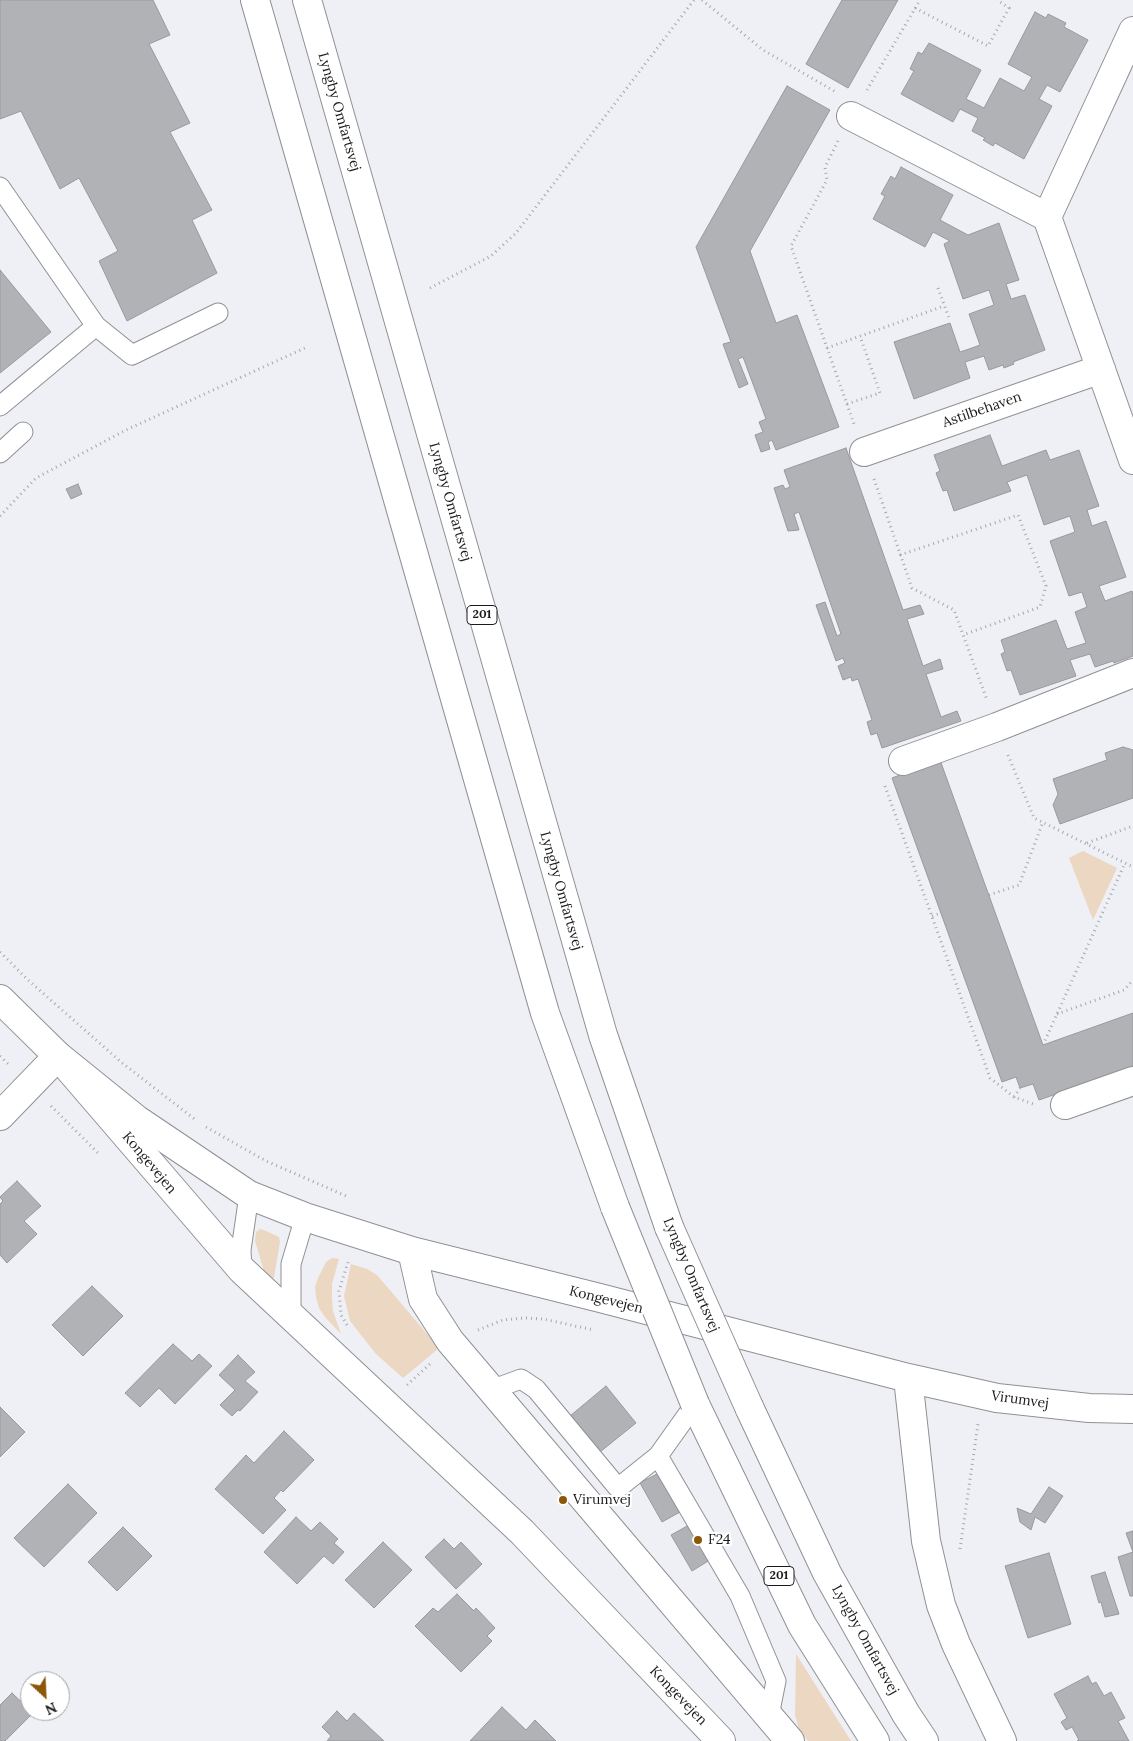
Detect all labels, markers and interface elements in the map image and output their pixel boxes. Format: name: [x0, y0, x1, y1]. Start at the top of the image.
street label: Lyngby Omfartsvej: [314, 51, 364, 173]
street label: Astilbehaven: [940, 389, 1024, 431]
street label: Lyngby Omfartsvej: [425, 441, 475, 563]
road number: 201: [467, 606, 497, 624]
street label: Lyngby Omfartsvej: [536, 830, 586, 952]
street label: Kongevejen: [118, 1129, 180, 1197]
street label: Lyngby Omfartsvej: [659, 1215, 723, 1335]
street label: Kongevejen: [567, 1283, 645, 1317]
street label: Virumvej: [990, 1388, 1050, 1412]
place label: Virumvej: [573, 1492, 631, 1508]
marker: Virumvej: [557, 1494, 569, 1506]
place label: F24: [708, 1532, 730, 1548]
marker: F24: [692, 1534, 704, 1546]
road number: 201: [764, 1566, 794, 1585]
street label: Lyngby Omfartsvej: [828, 1582, 902, 1698]
street label: Kongevejen: [646, 1663, 710, 1729]
north arrow: [20, 1671, 70, 1721]
text: N: [42, 1698, 60, 1719]

